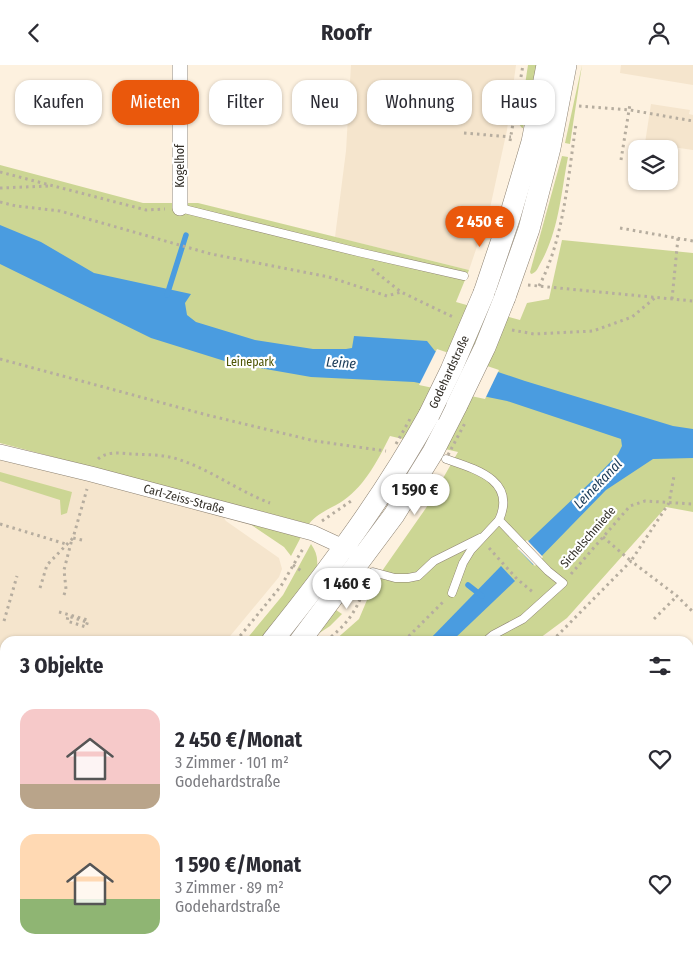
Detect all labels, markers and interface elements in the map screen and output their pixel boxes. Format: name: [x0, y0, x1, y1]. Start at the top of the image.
icon: back: [20, 19, 48, 47]
text: Roofr: [321, 19, 372, 46]
icon: person: [645, 19, 673, 47]
chip: Kaufen: [15, 80, 102, 125]
chip: Mieten: [112, 80, 199, 125]
chip: Filter: [209, 80, 282, 125]
chip: Neu: [292, 80, 357, 125]
chip: Wohnung: [367, 80, 472, 125]
chip: Haus: [482, 80, 555, 125]
map controls: [628, 140, 678, 190]
button: layers: [628, 140, 678, 190]
street label: Kogelhof: [173, 143, 187, 188]
pin: 2 450 €: [434, 205, 526, 248]
text: 2 450 €: [456, 212, 504, 231]
street label: Godehardstraße: [426, 333, 472, 411]
water label: Leine: [325, 353, 357, 373]
park label: Leinepark: [226, 355, 274, 369]
water label: Leinekanal: [570, 455, 626, 512]
pin: 1 590 €: [369, 473, 461, 516]
text: 1 590 €: [392, 480, 438, 499]
street label: Carl-Zeiss-Straße: [142, 481, 226, 517]
street label: Sichelschmiede: [558, 503, 618, 571]
pin: 1 460 €: [301, 567, 393, 610]
text: 1 460 €: [323, 574, 371, 593]
icon: filters: [646, 652, 674, 680]
text: 3 Objekte: [20, 653, 103, 679]
text: 2 450 €/Monat: [175, 727, 302, 753]
icon: home: [60, 729, 120, 789]
icon: heart: [646, 745, 674, 773]
text: 3 Zimmer · 101 m²: [175, 753, 289, 772]
text: Godehardstraße: [175, 772, 281, 791]
text: 1 590 €/Monat: [175, 852, 301, 878]
icon: home: [60, 854, 120, 914]
icon: heart: [646, 870, 674, 898]
text: 3 Zimmer · 89 m²: [175, 878, 284, 897]
text: Godehardstraße: [175, 897, 281, 916]

